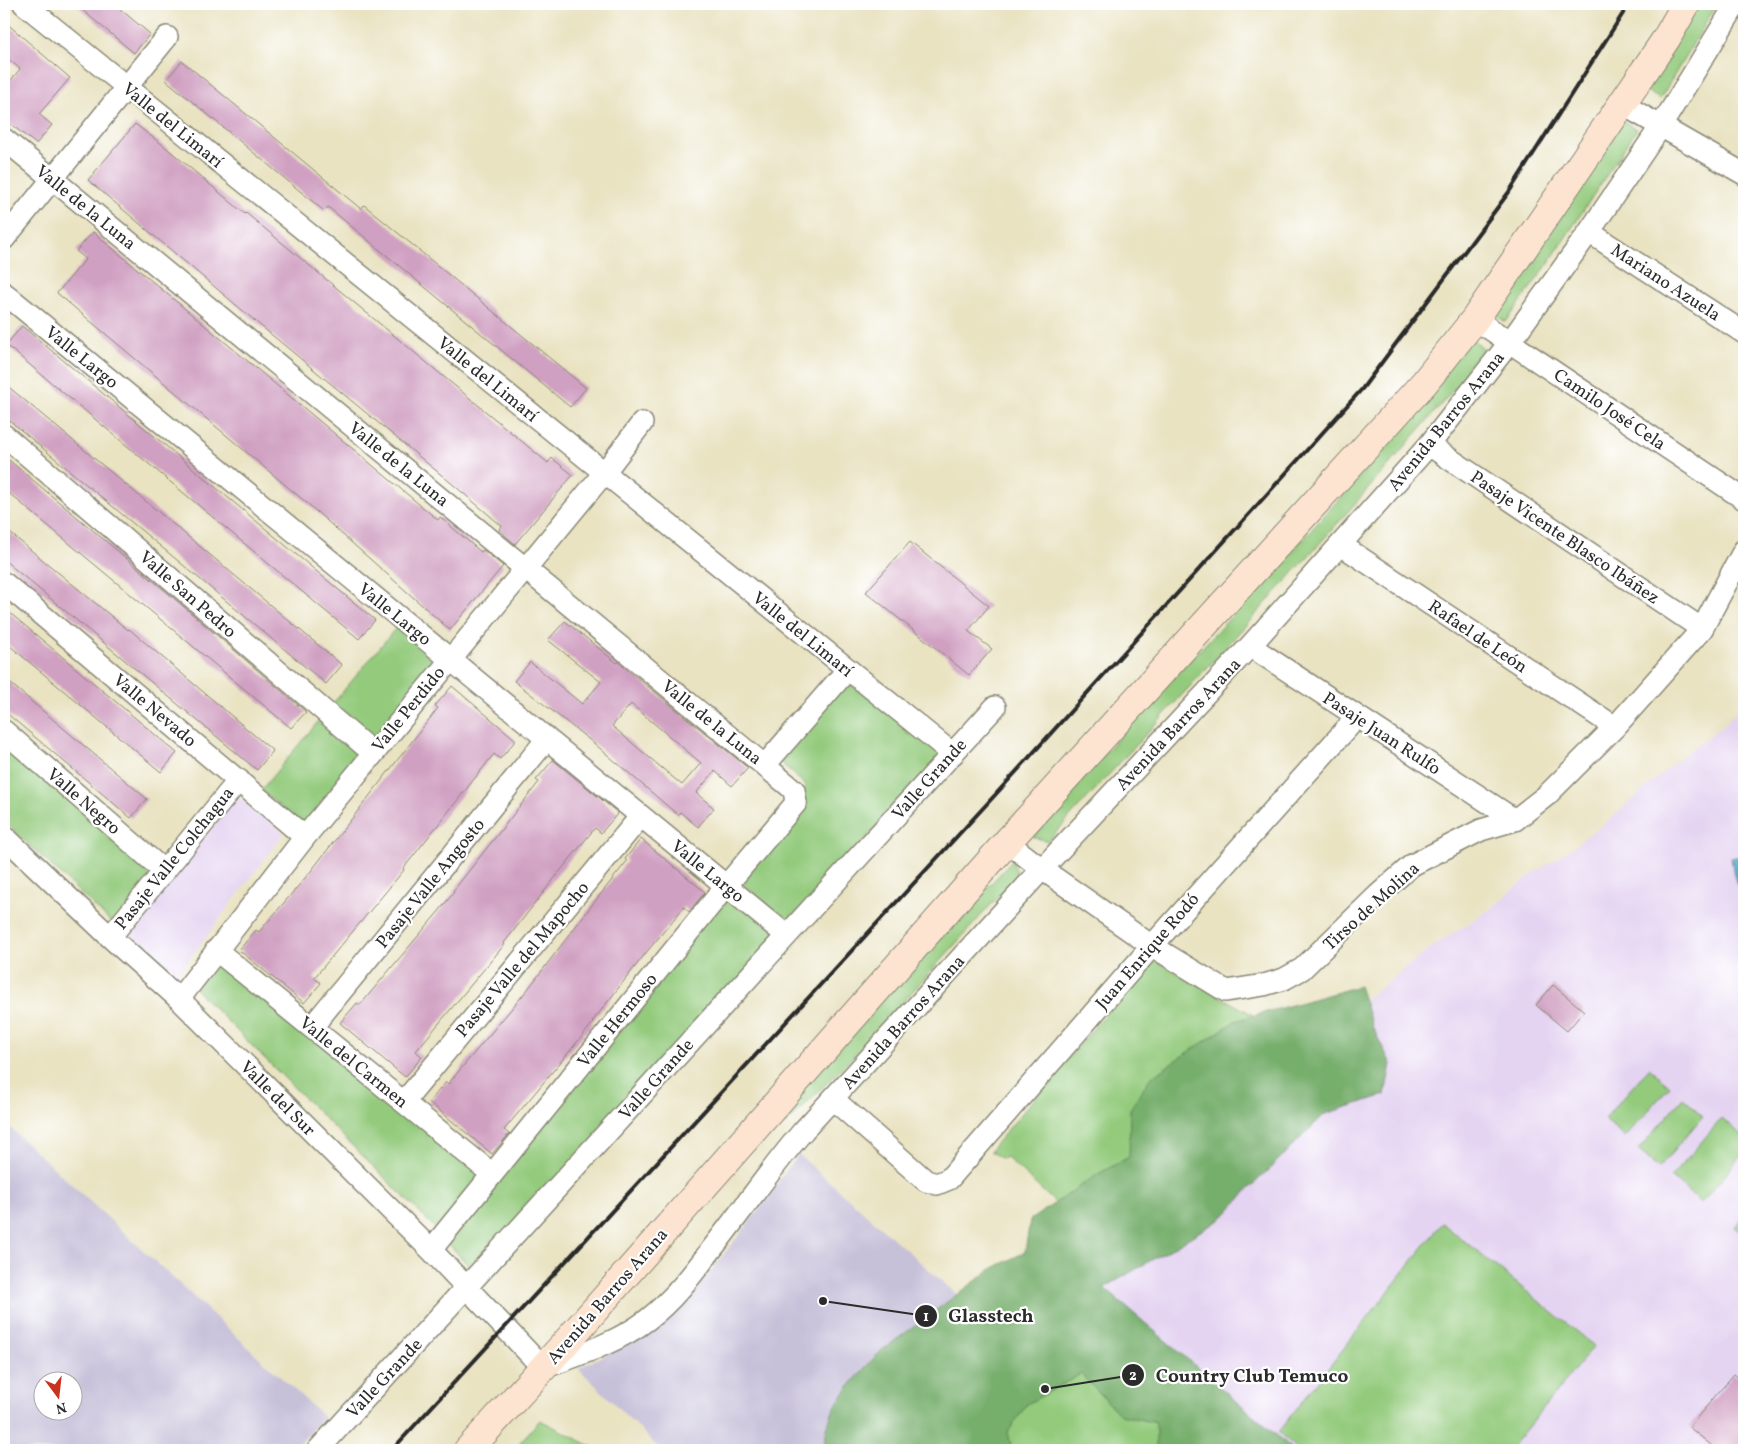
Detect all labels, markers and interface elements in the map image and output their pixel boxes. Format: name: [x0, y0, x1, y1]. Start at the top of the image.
street label: Valle del Limarí: [116, 78, 228, 175]
street label: Valle de la Luna: [29, 160, 141, 257]
street label: Mariano Azuela: [1605, 238, 1725, 328]
street label: Valle Largo: [39, 321, 123, 396]
street label: Valle del Limarí: [431, 332, 543, 429]
street label: Avenida Barros Arana: [1383, 347, 1511, 497]
street label: Camilo José Cela: [1548, 363, 1670, 457]
street label: Valle de la Luna: [342, 417, 454, 514]
street label: Pasaje Vicente Blasco Ibáñez: [1465, 465, 1664, 611]
street label: Valle San Pedro: [133, 546, 241, 644]
street label: Valle Largo: [352, 578, 436, 653]
street label: Valle del Limarí: [746, 587, 858, 684]
street label: Rafael de León: [1422, 595, 1532, 680]
street label: Avenida Barros Arana: [1111, 653, 1247, 797]
street label: Valle Perdido: [367, 662, 452, 758]
street label: Valle Nevado: [107, 669, 201, 754]
street label: Valle de la Luna: [655, 675, 767, 772]
street label: Pasaje Juan Rulfo: [1317, 687, 1445, 782]
street label: Valle Grande: [887, 734, 973, 826]
street label: Valle Negro: [41, 763, 125, 841]
street label: Pasaje Valle Colchagua: [110, 782, 241, 936]
street label: Pasaje Valle Angosto: [371, 814, 492, 954]
street label: Valle Largo: [665, 835, 749, 910]
street label: Tirso de Molina: [1318, 857, 1426, 957]
street label: Pasaje Valle del Mapocho: [450, 877, 596, 1043]
street label: Juan Enrique Rodó: [1090, 888, 1206, 1016]
street label: Avenida Barros Arana: [837, 950, 971, 1096]
street label: Valle Hermoso: [572, 968, 664, 1074]
street label: Valle del Carmen: [293, 1011, 413, 1115]
street label: Valle Grande: [614, 1034, 700, 1126]
street label: Valle del Sur: [233, 1056, 321, 1143]
street label: Avenida Barros Arana: [542, 1223, 674, 1371]
callout: Glasstech: [913, 1299, 1044, 1333]
text: Glasstech: [948, 1304, 1034, 1330]
text: 1: [923, 1307, 929, 1328]
street label: Valle Grande: [341, 1333, 429, 1425]
callout: Country Club Temuco: [1121, 1358, 1359, 1392]
text: Country Club Temuco: [1156, 1364, 1348, 1390]
text: 2: [1129, 1366, 1137, 1387]
north arrow: [32, 1372, 82, 1422]
text: N: [54, 1397, 68, 1418]

